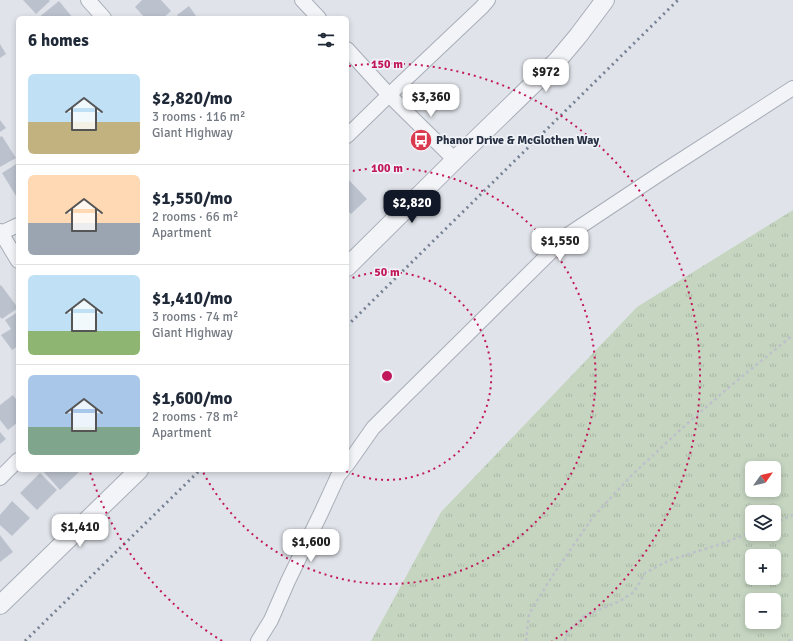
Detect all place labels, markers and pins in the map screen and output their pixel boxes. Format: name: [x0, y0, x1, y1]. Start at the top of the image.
pin: $972: [522, 59, 570, 93]
pin: $3,360: [398, 84, 464, 118]
bus stop icon: Phanor Drive & McGlothen Way: [408, 127, 434, 153]
place label: Phanor Drive & McGlothen Way: [436, 133, 599, 148]
pin: $2,820: [379, 190, 445, 224]
pin: $1,550: [527, 228, 593, 262]
centre of rings: [380, 369, 394, 383]
pin: $1,410: [47, 514, 113, 548]
pin: $1,600: [278, 529, 344, 563]

